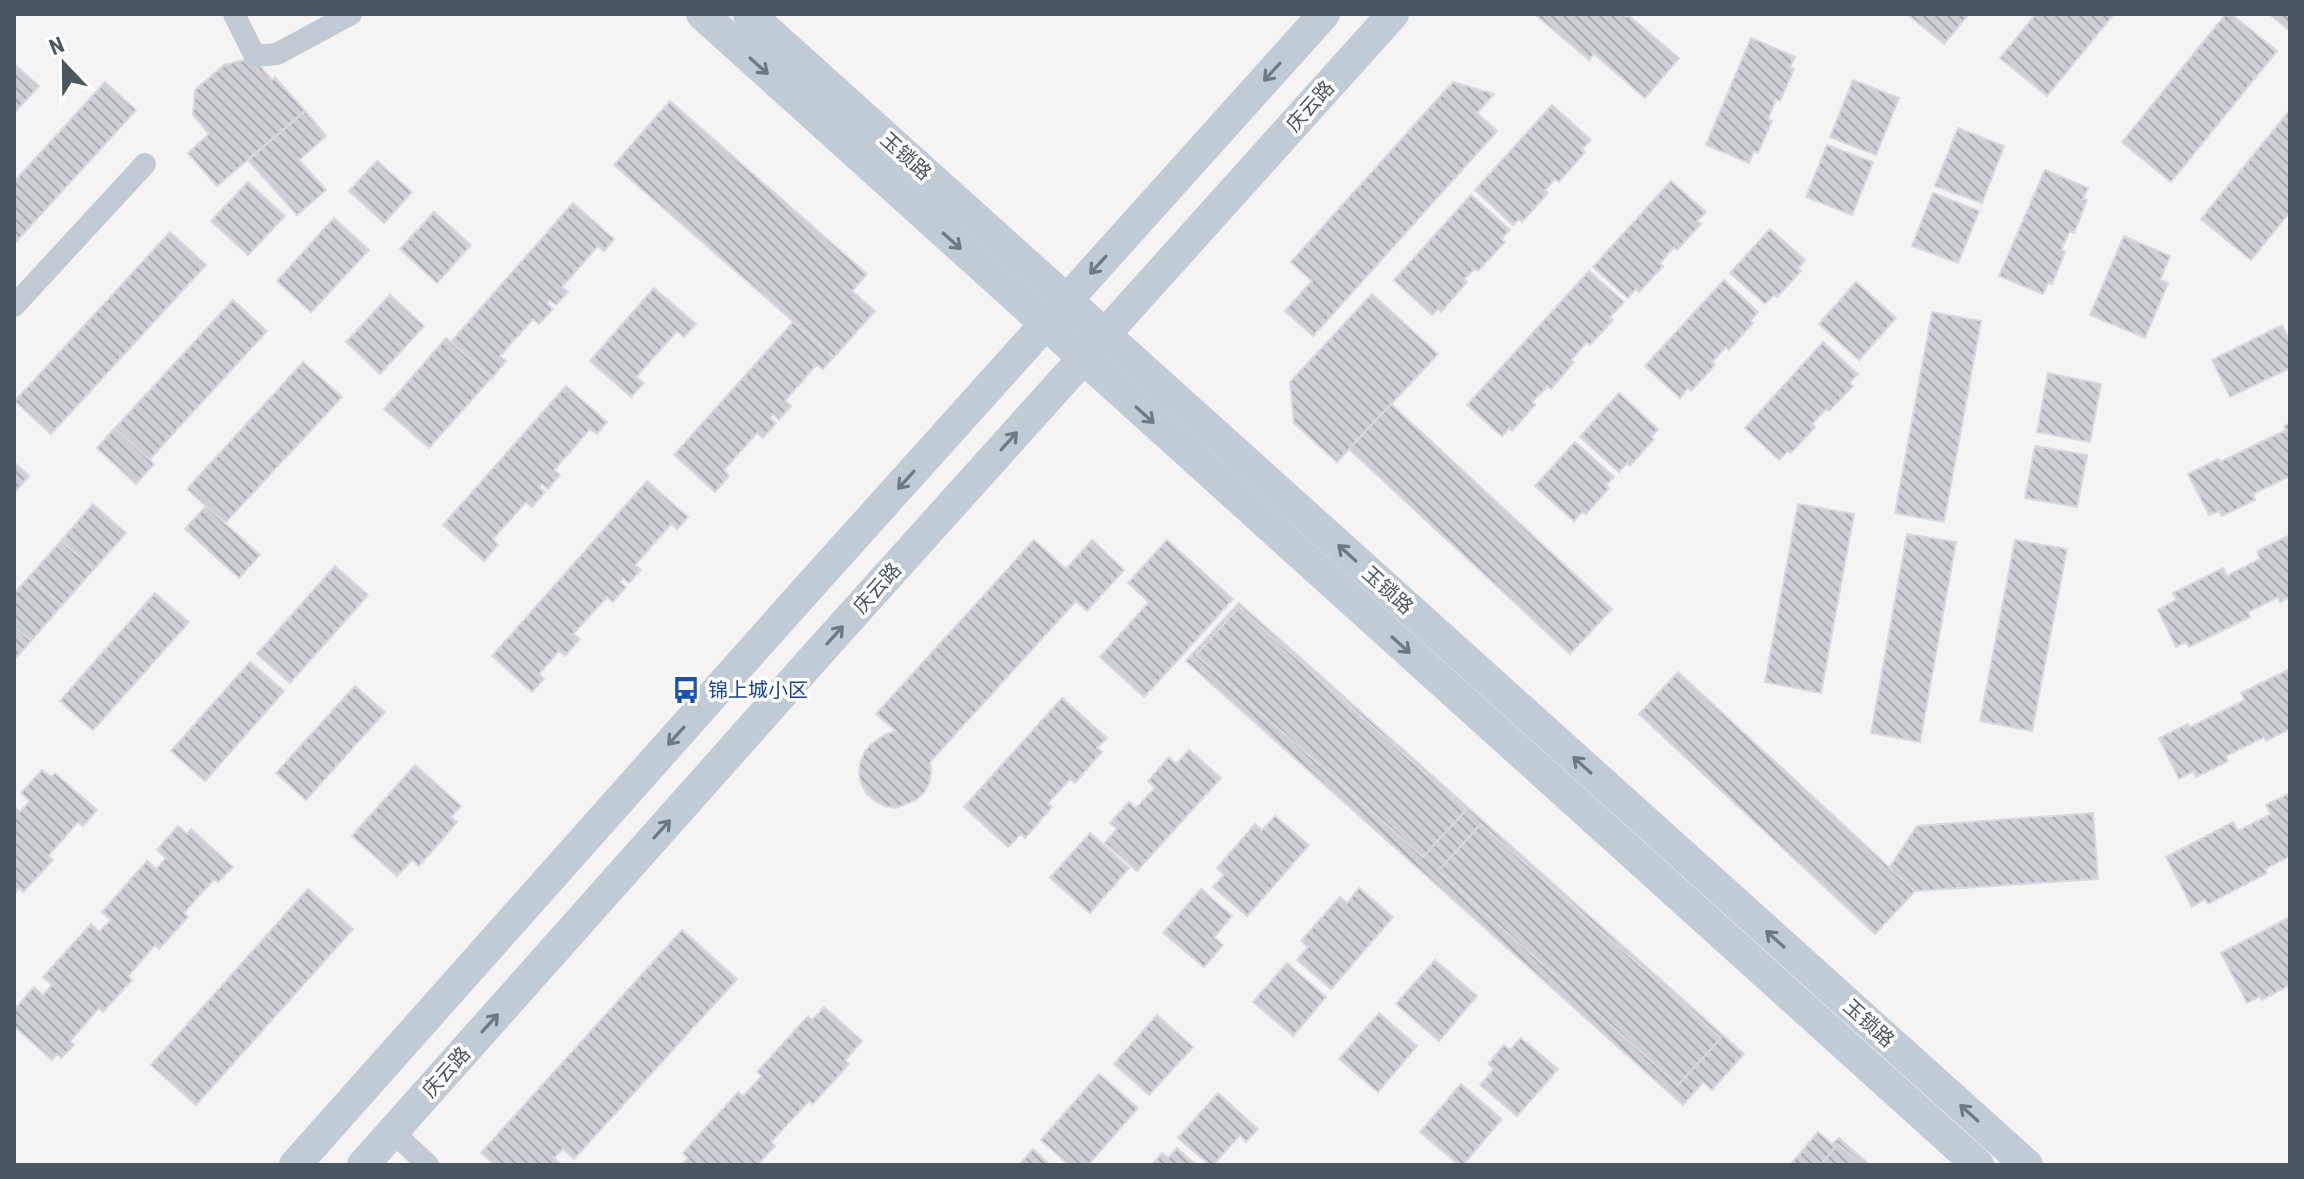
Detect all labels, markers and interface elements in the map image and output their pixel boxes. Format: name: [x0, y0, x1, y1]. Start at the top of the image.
north arrow: [24, 24, 104, 104]
text: N: [46, 32, 68, 60]
one-way arrow: [749, 57, 769, 75]
one-way arrow: [1262, 62, 1281, 82]
street label: 庆云路: [1281, 76, 1339, 136]
street label: 玉锁路: [876, 127, 936, 185]
one-way arrow: [941, 231, 962, 250]
one-way arrow: [1089, 255, 1107, 275]
one-way arrow: [1135, 406, 1155, 424]
one-way arrow: [1000, 432, 1018, 452]
one-way arrow: [897, 469, 915, 489]
one-way arrow: [1338, 545, 1358, 563]
street label: 庆云路: [848, 558, 906, 618]
street label: 玉锁路: [1358, 561, 1418, 619]
one-way arrow: [826, 625, 844, 645]
one-way arrow: [1390, 635, 1411, 654]
bus stop icon: 锦上城小区: [671, 675, 701, 705]
place label: 锦上城小区: [708, 678, 808, 702]
one-way arrow: [668, 726, 686, 746]
one-way arrow: [1573, 756, 1593, 774]
one-way arrow: [653, 819, 671, 839]
one-way arrow: [1766, 930, 1786, 948]
street label: 玉锁路: [1839, 994, 1899, 1052]
one-way arrow: [480, 1014, 498, 1034]
street label: 庆云路: [417, 1042, 475, 1102]
one-way arrow: [1959, 1104, 1979, 1122]

